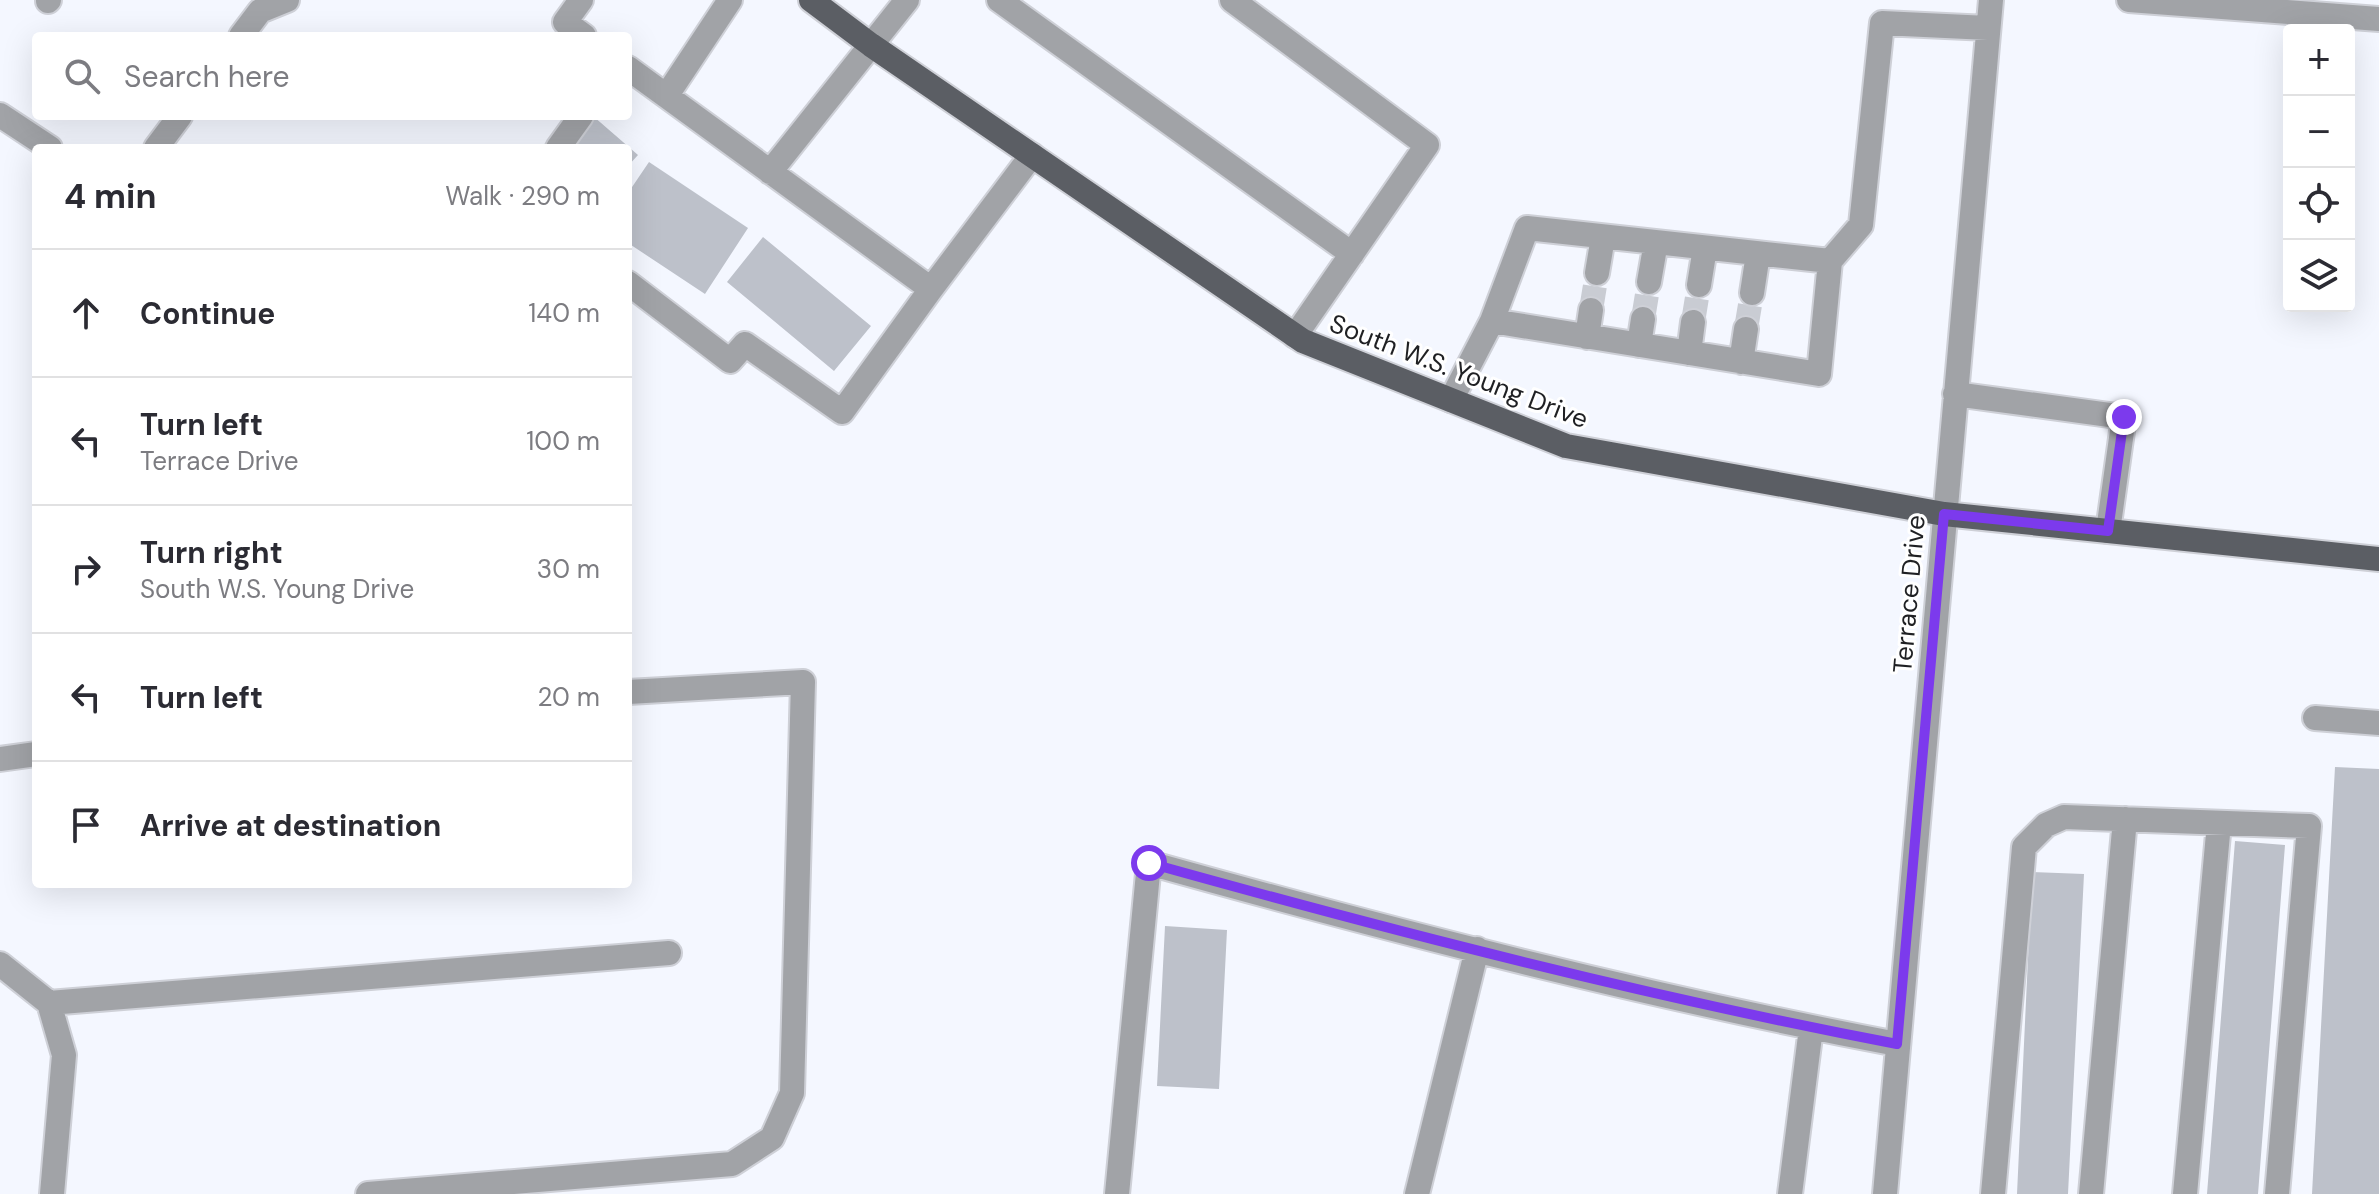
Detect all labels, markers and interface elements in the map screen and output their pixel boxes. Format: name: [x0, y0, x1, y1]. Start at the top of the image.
map controls: [2283, 24, 2355, 312]
button: +: [2283, 24, 2355, 96]
search box: [32, 32, 632, 120]
icon: search: [60, 54, 104, 98]
text: Search here: [124, 57, 290, 96]
button: −: [2283, 96, 2355, 168]
button: locate: [2283, 168, 2355, 240]
text: 4 min: [64, 174, 156, 219]
text: Walk · 290 m: [445, 179, 600, 213]
button: layers: [2283, 240, 2355, 312]
icon: ahead: [64, 291, 108, 335]
text: Continue: [140, 294, 275, 333]
text: 140 m: [528, 296, 600, 330]
street label: South W.S. Young Drive: [1325, 306, 1593, 436]
route end: [2106, 399, 2142, 435]
text: Turn left: [140, 405, 263, 444]
icon: left: [64, 419, 108, 463]
text: 100 m: [526, 424, 600, 458]
text: Terrace Drive: [140, 444, 299, 478]
street label: Terrace Drive: [1885, 514, 1933, 674]
text: Turn right: [140, 533, 283, 572]
icon: right: [64, 547, 108, 591]
text: 30 m: [537, 552, 600, 586]
text: South W.S. Young Drive: [140, 572, 414, 606]
icon: left: [64, 675, 108, 719]
text: Turn left: [140, 678, 263, 717]
text: 20 m: [537, 680, 600, 714]
icon: arrive: [64, 803, 108, 847]
text: Arrive at destination: [140, 806, 441, 845]
route start: [1131, 845, 1167, 881]

